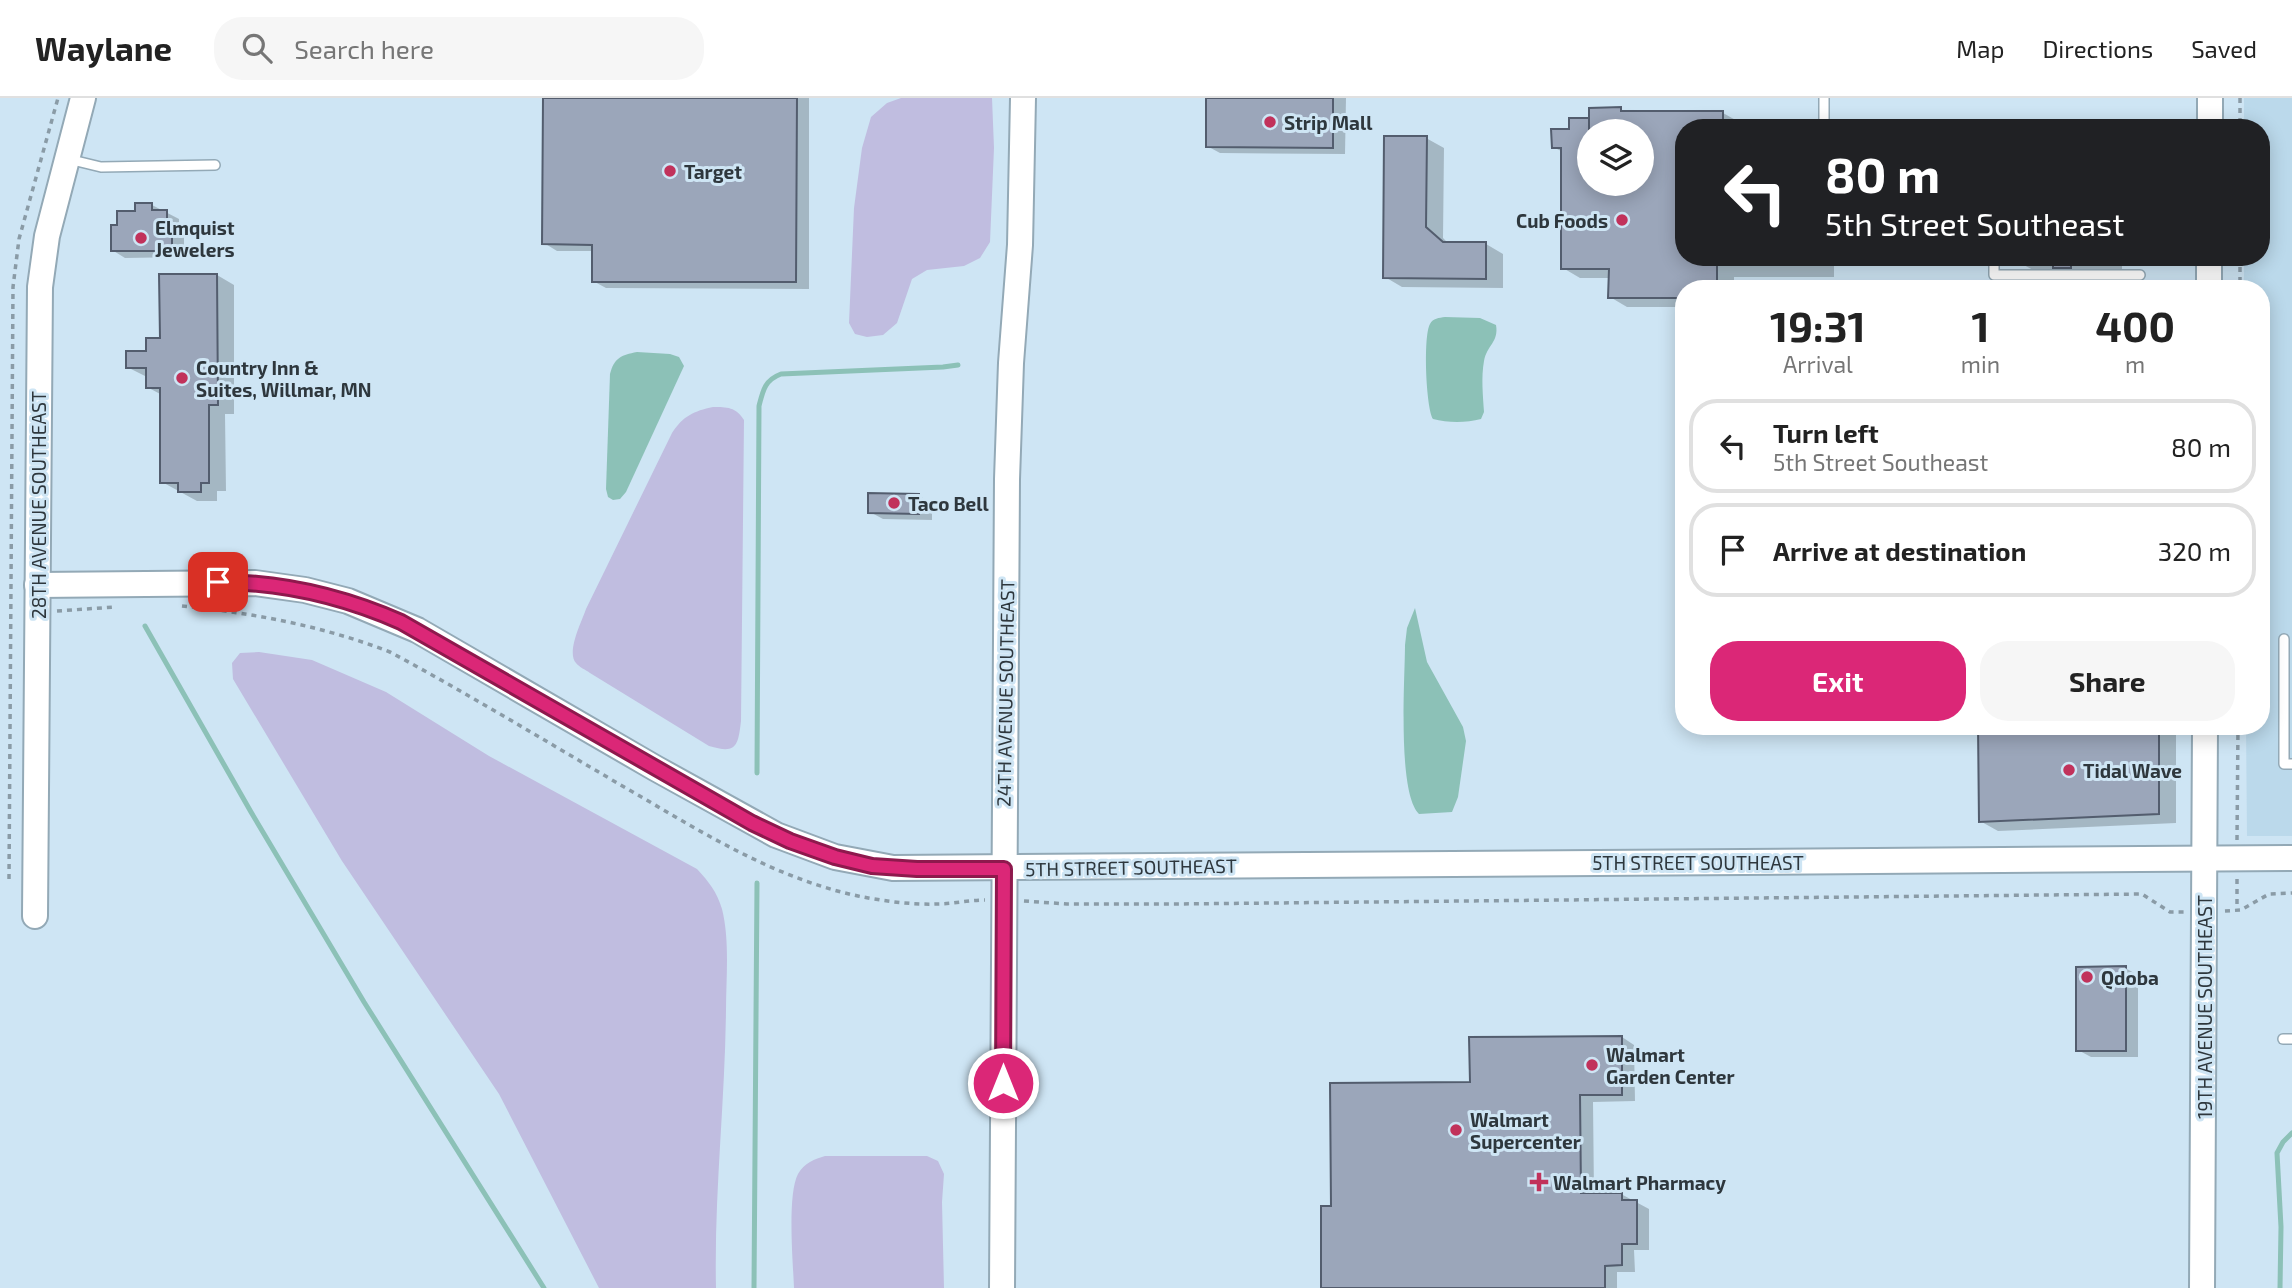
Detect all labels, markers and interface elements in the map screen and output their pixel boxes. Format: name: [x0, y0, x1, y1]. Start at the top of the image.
search box: [214, 17, 704, 80]
text: Waylane: [35, 28, 172, 68]
icon: search: [238, 29, 276, 67]
text: Search here: [294, 33, 434, 64]
text: Map: [1956, 34, 2004, 63]
text: Directions: [2042, 34, 2153, 63]
text: Saved: [2191, 34, 2257, 63]
place label: Strip Mall: [1284, 111, 1373, 134]
marker: Strip Mall: [1262, 114, 1278, 130]
map controls: [1577, 119, 1654, 196]
button: layers: [1577, 119, 1654, 196]
text: 80 m: [1825, 144, 1940, 203]
icon: left: [1710, 147, 1801, 238]
place label: Target: [684, 160, 742, 183]
marker: Target: [662, 163, 678, 179]
text: 5th Street Southeast: [1825, 204, 2125, 242]
place label: Cub Foods: [1516, 209, 1608, 232]
marker: Cub Foods: [1614, 212, 1630, 228]
place label: Elmquist Jewelers: [155, 216, 235, 261]
marker: Elmquist Jewelers: [133, 230, 149, 246]
text: 19:31: [1770, 300, 1866, 350]
text: 1: [1971, 300, 1990, 350]
text: 400: [2095, 300, 2175, 350]
text: Arrival: [1783, 350, 1853, 378]
text: min: [1961, 350, 2000, 378]
text: m: [2125, 350, 2145, 378]
place label: Country Inn & Suites, Willmar, MN: [196, 356, 372, 401]
marker: Country Inn & Suites, Willmar, MN: [174, 370, 190, 386]
street label: 28TH AVENUE SOUTHEAST: [27, 391, 50, 619]
text: Turn left: [1773, 417, 1879, 448]
icon: left: [1714, 427, 1752, 465]
text: 80 m: [2171, 431, 2231, 462]
text: 5th Street Southeast: [1773, 448, 1988, 476]
place label: Taco Bell: [908, 492, 990, 515]
marker: Taco Bell: [886, 495, 902, 511]
icon: arrive: [1714, 531, 1752, 569]
text: Arrive at destination: [1773, 535, 2026, 566]
text: 320 m: [2158, 535, 2231, 566]
pin: [188, 552, 248, 612]
icon: arrive: [199, 563, 237, 601]
street label: 24TH AVENUE SOUTHEAST: [992, 579, 1018, 807]
button: Exit: [1710, 641, 1966, 721]
button: Share: [1980, 641, 2235, 721]
place label: Tidal Wave: [2083, 759, 2182, 782]
marker: Tidal Wave: [2061, 762, 2077, 778]
street label: 5TH STREET SOUTHEAST: [1592, 851, 1804, 874]
street label: 5TH STREET SOUTHEAST: [1025, 854, 1237, 880]
street label: 19TH AVENUE SOUTHEAST: [2193, 895, 2216, 1119]
place label: Qdoba: [2101, 966, 2159, 990]
marker: Qdoba: [2079, 969, 2095, 985]
place label: Walmart Garden Center: [1606, 1043, 1735, 1088]
position arrow: [966, 1046, 1040, 1120]
marker: Walmart Garden Center: [1584, 1057, 1600, 1073]
place label: Walmart Supercenter: [1470, 1108, 1581, 1153]
marker: Walmart Supercenter: [1448, 1122, 1464, 1138]
place label: Walmart Pharmacy: [1553, 1171, 1726, 1195]
marker: Walmart Pharmacy: [1531, 1174, 1547, 1190]

